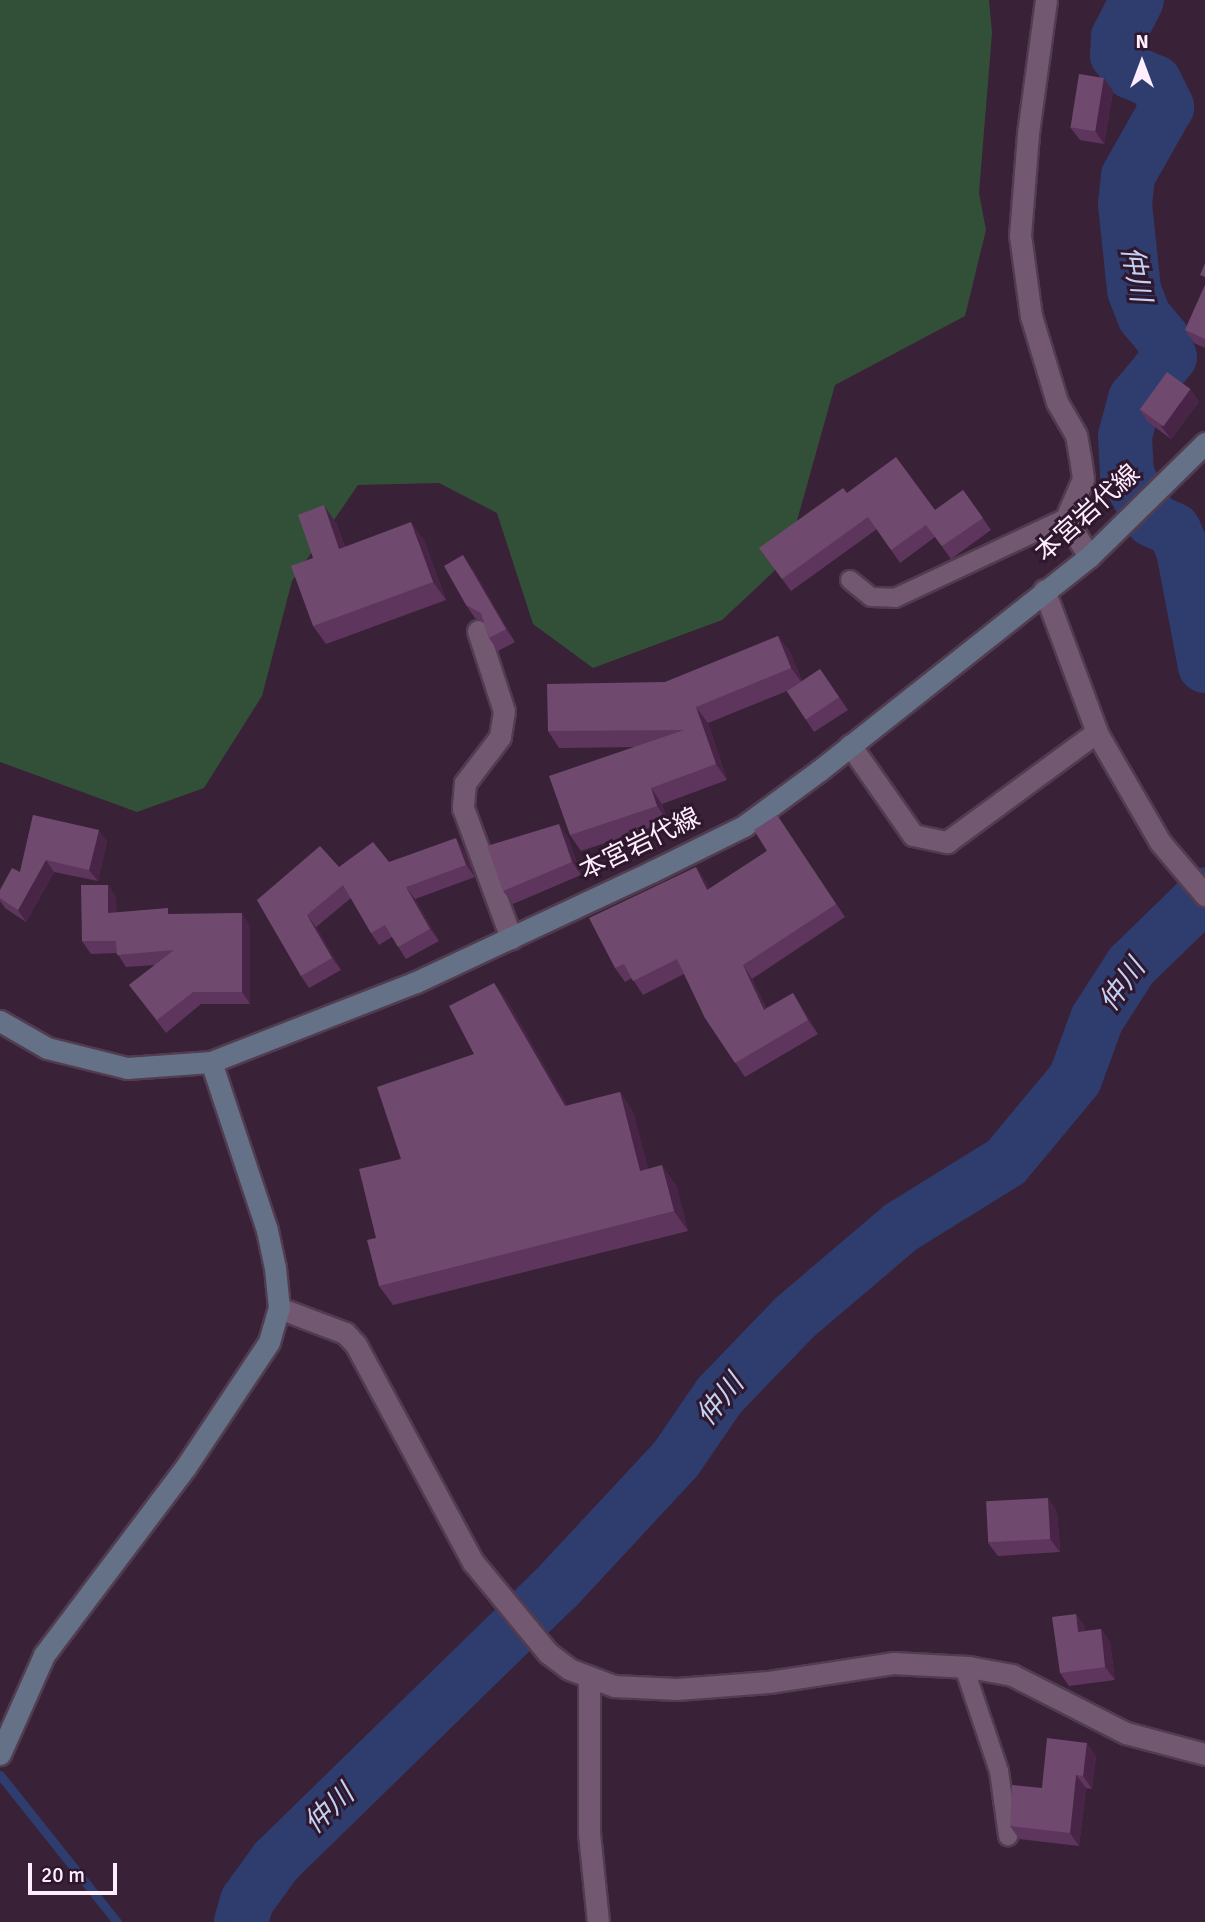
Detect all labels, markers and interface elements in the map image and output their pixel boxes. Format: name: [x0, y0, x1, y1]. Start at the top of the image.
north arrow: [1107, 28, 1177, 98]
text: N: [1135, 30, 1149, 54]
water label: 仲川: [1114, 243, 1158, 305]
street label: 本宮岩代線: [1029, 459, 1147, 569]
street label: 本宮岩代線: [575, 802, 705, 888]
water label: 仲川: [1092, 952, 1152, 1018]
water label: 仲川: [689, 1368, 751, 1432]
water label: 仲川: [297, 1777, 361, 1841]
scale bar: [32, 1848, 121, 1892]
text: 20 m: [41, 1862, 85, 1888]

